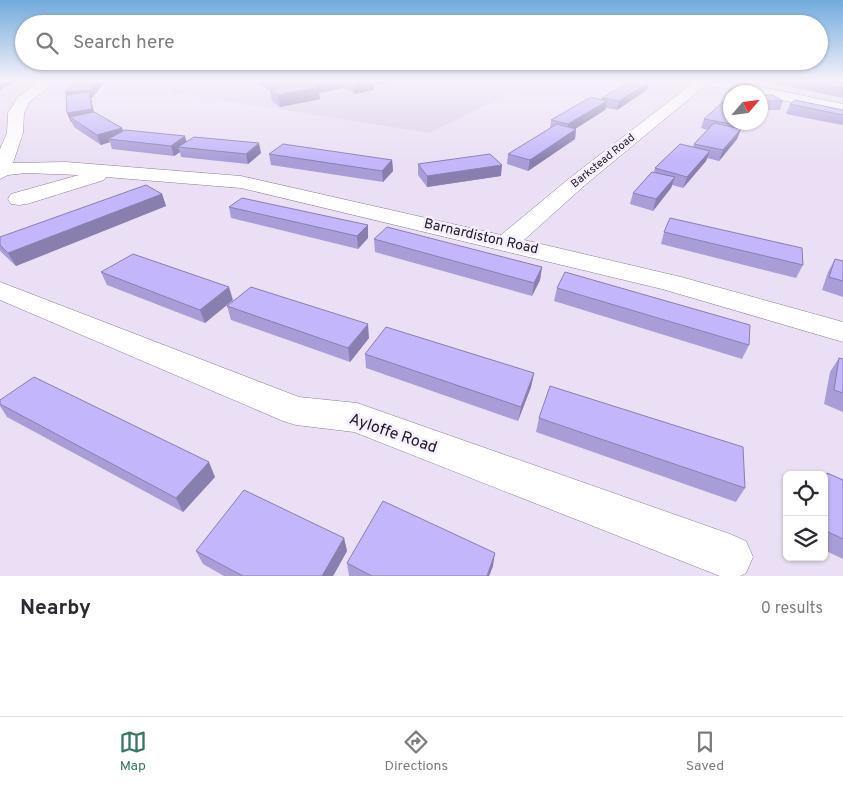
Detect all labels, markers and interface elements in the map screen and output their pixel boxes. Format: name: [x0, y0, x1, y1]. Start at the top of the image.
search box: [15, 15, 828, 70]
icon: search: [33, 29, 61, 57]
text: Search here: [73, 31, 175, 55]
north arrow: [723, 85, 768, 130]
street label: Barkstead Road: [568, 131, 638, 191]
street label: Barnardiston Road: [422, 216, 540, 258]
street label: Ayloffe Road: [346, 410, 440, 458]
map controls: [783, 471, 828, 561]
button: locate: [783, 471, 828, 516]
button: layers: [783, 516, 828, 561]
text: Nearby: [20, 595, 91, 622]
text: 0 results: [761, 599, 823, 619]
tab: Map: [119, 728, 147, 775]
tab: Directions: [384, 728, 448, 775]
tab: Saved: [686, 728, 724, 775]

